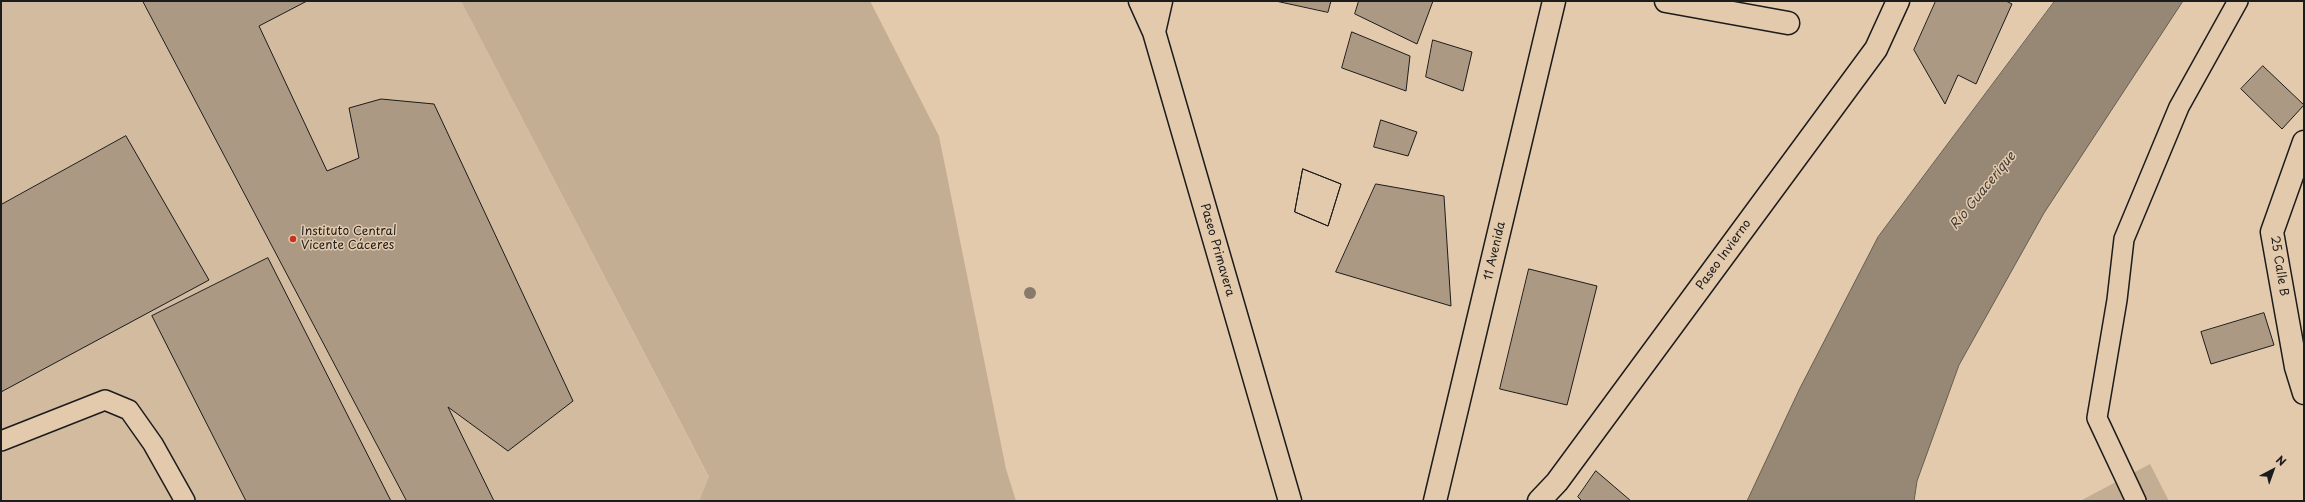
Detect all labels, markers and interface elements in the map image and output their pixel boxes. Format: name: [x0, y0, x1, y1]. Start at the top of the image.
water label: Río Guacerique: [1947, 149, 2019, 233]
street label: Paseo Primavera: [1197, 202, 1237, 298]
street label: Paseo Invierno: [1694, 217, 1754, 293]
street label: 11 Avenida: [1481, 220, 1509, 282]
place label: Instituto Central Vicente Cáceres: [301, 225, 396, 253]
marker: Instituto Central Vicente Cáceres: [288, 234, 298, 244]
street label: 25 Calle B: [2267, 235, 2291, 297]
north arrow: [2253, 450, 2293, 490]
text: N: [2272, 451, 2290, 470]

